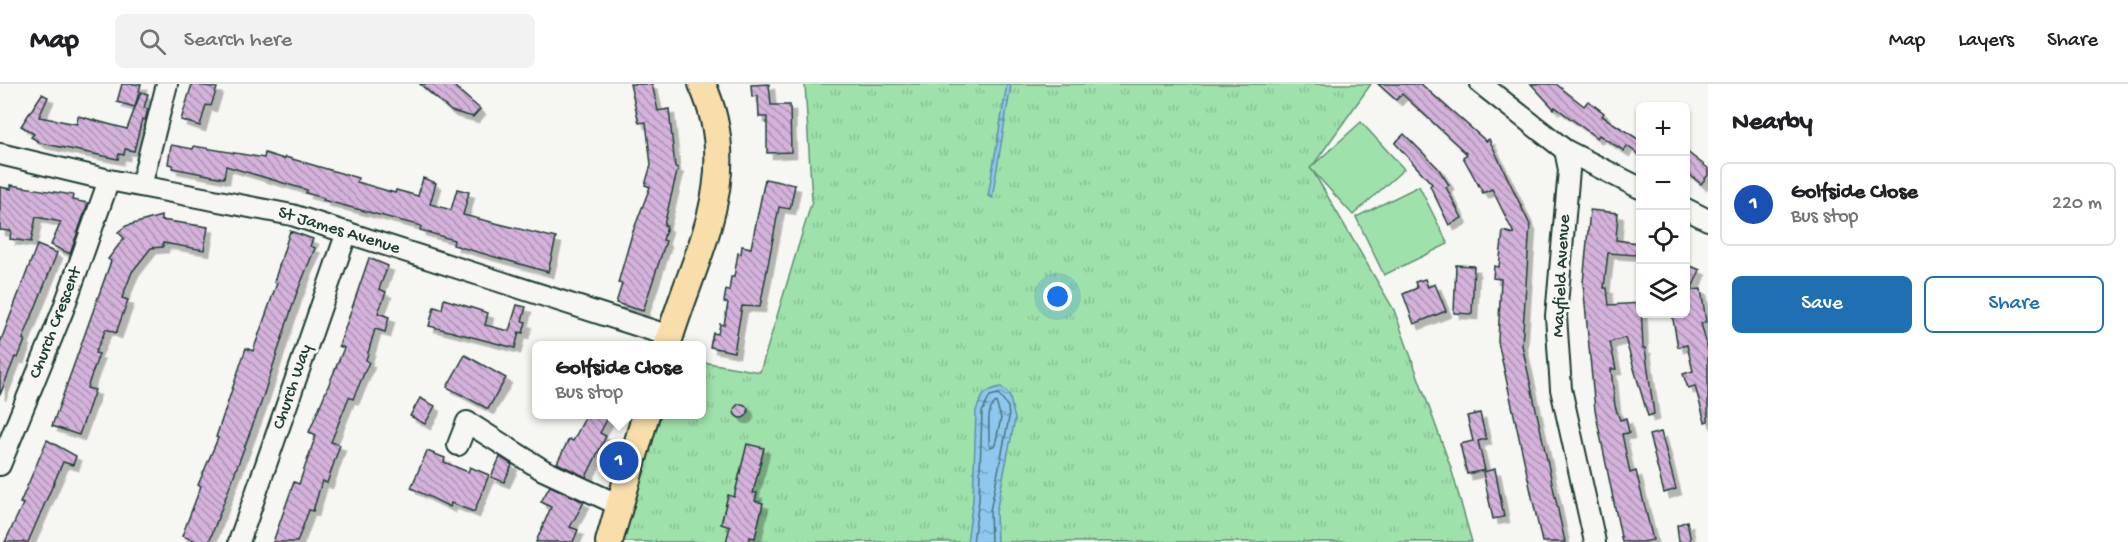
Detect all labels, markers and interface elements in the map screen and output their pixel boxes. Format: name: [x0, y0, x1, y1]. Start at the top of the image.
search box: [115, 14, 535, 68]
text: Map: [30, 25, 79, 58]
icon: search: [136, 25, 169, 58]
text: Search here: [184, 28, 292, 54]
text: Map: [1889, 29, 1925, 54]
text: Layers: [1958, 29, 2014, 54]
text: Share: [2047, 29, 2098, 54]
map controls: [1636, 102, 1690, 318]
button: +: [1636, 102, 1690, 156]
text: Nearby: [1732, 108, 1813, 139]
button: −: [1636, 156, 1690, 210]
text: Golfside Close: [1791, 180, 1918, 206]
text: 1: [1749, 193, 1758, 216]
text: 220 m: [2052, 193, 2102, 216]
street label: St James Avenue: [275, 202, 403, 260]
text: Bus stop: [1791, 206, 1858, 229]
button: locate: [1636, 210, 1690, 264]
street label: Mayfield Avenue: [1548, 213, 1576, 338]
street label: Church Crescent: [25, 263, 87, 382]
button: layers: [1636, 264, 1690, 318]
button: Save: [1732, 276, 1912, 333]
button: Share: [1924, 276, 2104, 333]
your location: [1043, 282, 1072, 311]
popup: [532, 341, 706, 419]
street label: Church Way: [269, 342, 317, 432]
text: Golfside Close: [556, 356, 682, 382]
text: Bus stop: [556, 382, 623, 405]
pin: 1: [600, 438, 638, 484]

